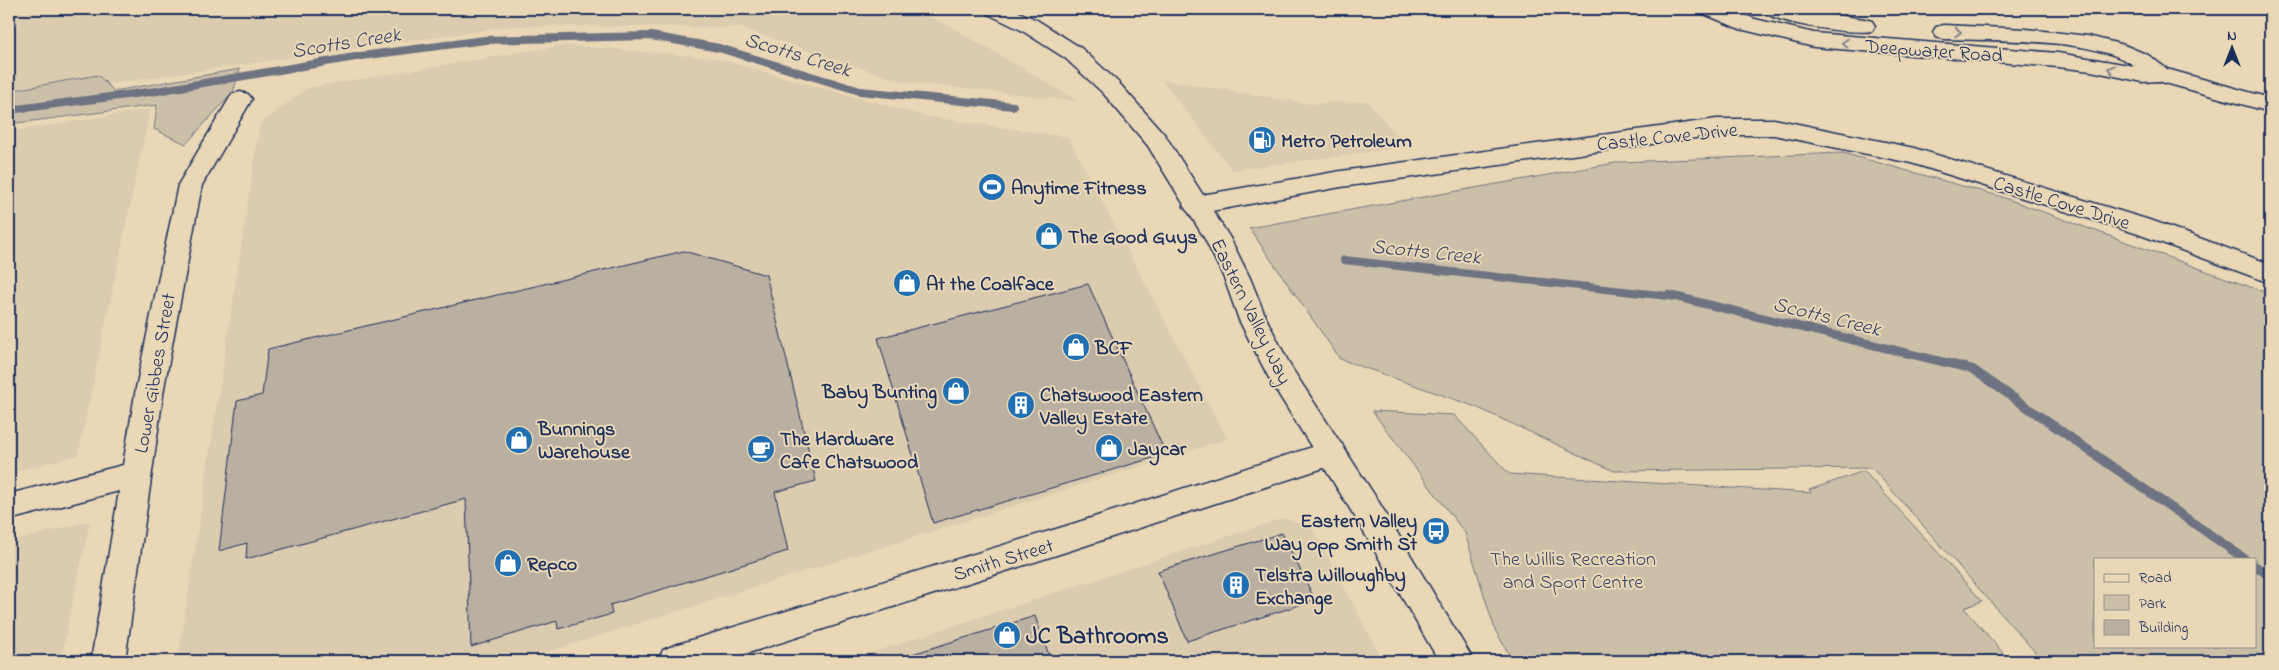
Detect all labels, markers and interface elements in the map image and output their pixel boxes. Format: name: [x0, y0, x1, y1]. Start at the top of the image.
water label: Scotts Creek: [290, 20, 404, 67]
north arrow: [2206, 22, 2256, 72]
water label: Scotts Creek: [741, 26, 855, 87]
text: N: [2227, 26, 2237, 47]
one-way arrow: [1954, 27, 1962, 38]
street label: Deepwater Road: [1863, 33, 2004, 72]
one-way arrow: [1841, 38, 1849, 49]
one-way arrow: [2107, 65, 2115, 75]
street label: Castle Cove Drive: [1595, 117, 1739, 160]
fuel station icon: Metro Petroleum: [1247, 125, 1277, 155]
place label: Metro Petroleum: [1281, 128, 1412, 157]
street label: Castle Cove Drive: [1989, 170, 2133, 239]
sports icon: Anytime Fitness: [977, 172, 1007, 202]
place label: Anytime Fitness: [1011, 175, 1147, 205]
shop icon: The Good Guys: [1034, 221, 1064, 251]
place label: The Good Guys: [1068, 224, 1198, 254]
water label: Scotts Creek: [1370, 232, 1483, 274]
street label: Eastern Valley Way: [1202, 234, 1298, 390]
shop icon: At the Coalface: [892, 268, 922, 298]
place label: At the Coalface: [926, 271, 1055, 300]
water label: Scotts Creek: [1770, 290, 1884, 346]
street label: Lower Gibbes Street: [128, 291, 185, 456]
shop icon: BCF: [1061, 332, 1091, 362]
place label: BCF: [1094, 335, 1132, 364]
shop icon: Baby Bunting: [941, 376, 971, 406]
place label: Baby Bunting: [821, 379, 937, 409]
place label: Chatswood Eastern Valley Estate: [1039, 382, 1203, 435]
building icon: Chatswood Eastern Valley Estate: [1006, 390, 1036, 420]
place label: Bunnings Warehouse: [537, 416, 631, 468]
shop icon: Bunnings Warehouse: [504, 425, 534, 455]
place label: The Hardware Cafe Chatswood: [780, 426, 919, 478]
shop icon: Jaycar: [1094, 433, 1124, 463]
cafe icon: The Hardware Cafe Chatswood: [746, 434, 776, 464]
place label: Jaycar: [1128, 436, 1187, 466]
place label: Eastern Valley Way opp Smith St: [1265, 508, 1417, 561]
bus stop icon: Eastern Valley Way opp Smith St: [1421, 516, 1451, 546]
street label: Smith Street: [950, 532, 1058, 590]
park label: The Willis Recreation and Sport Centre: [1490, 546, 1656, 598]
shop icon: Repco: [493, 548, 523, 578]
place label: Repco: [527, 551, 577, 580]
legend: [2094, 558, 2256, 648]
place label: Telstra Willoughby Exchange: [1255, 562, 1406, 615]
text: Road: [2139, 567, 2172, 589]
building icon: Telstra Willoughby Exchange: [1221, 570, 1251, 600]
text: Park: [2139, 593, 2167, 615]
text: Building: [2138, 617, 2188, 640]
shop icon: JC Bathrooms: [992, 620, 1022, 650]
place label: JC Bathrooms: [1026, 620, 1169, 655]

